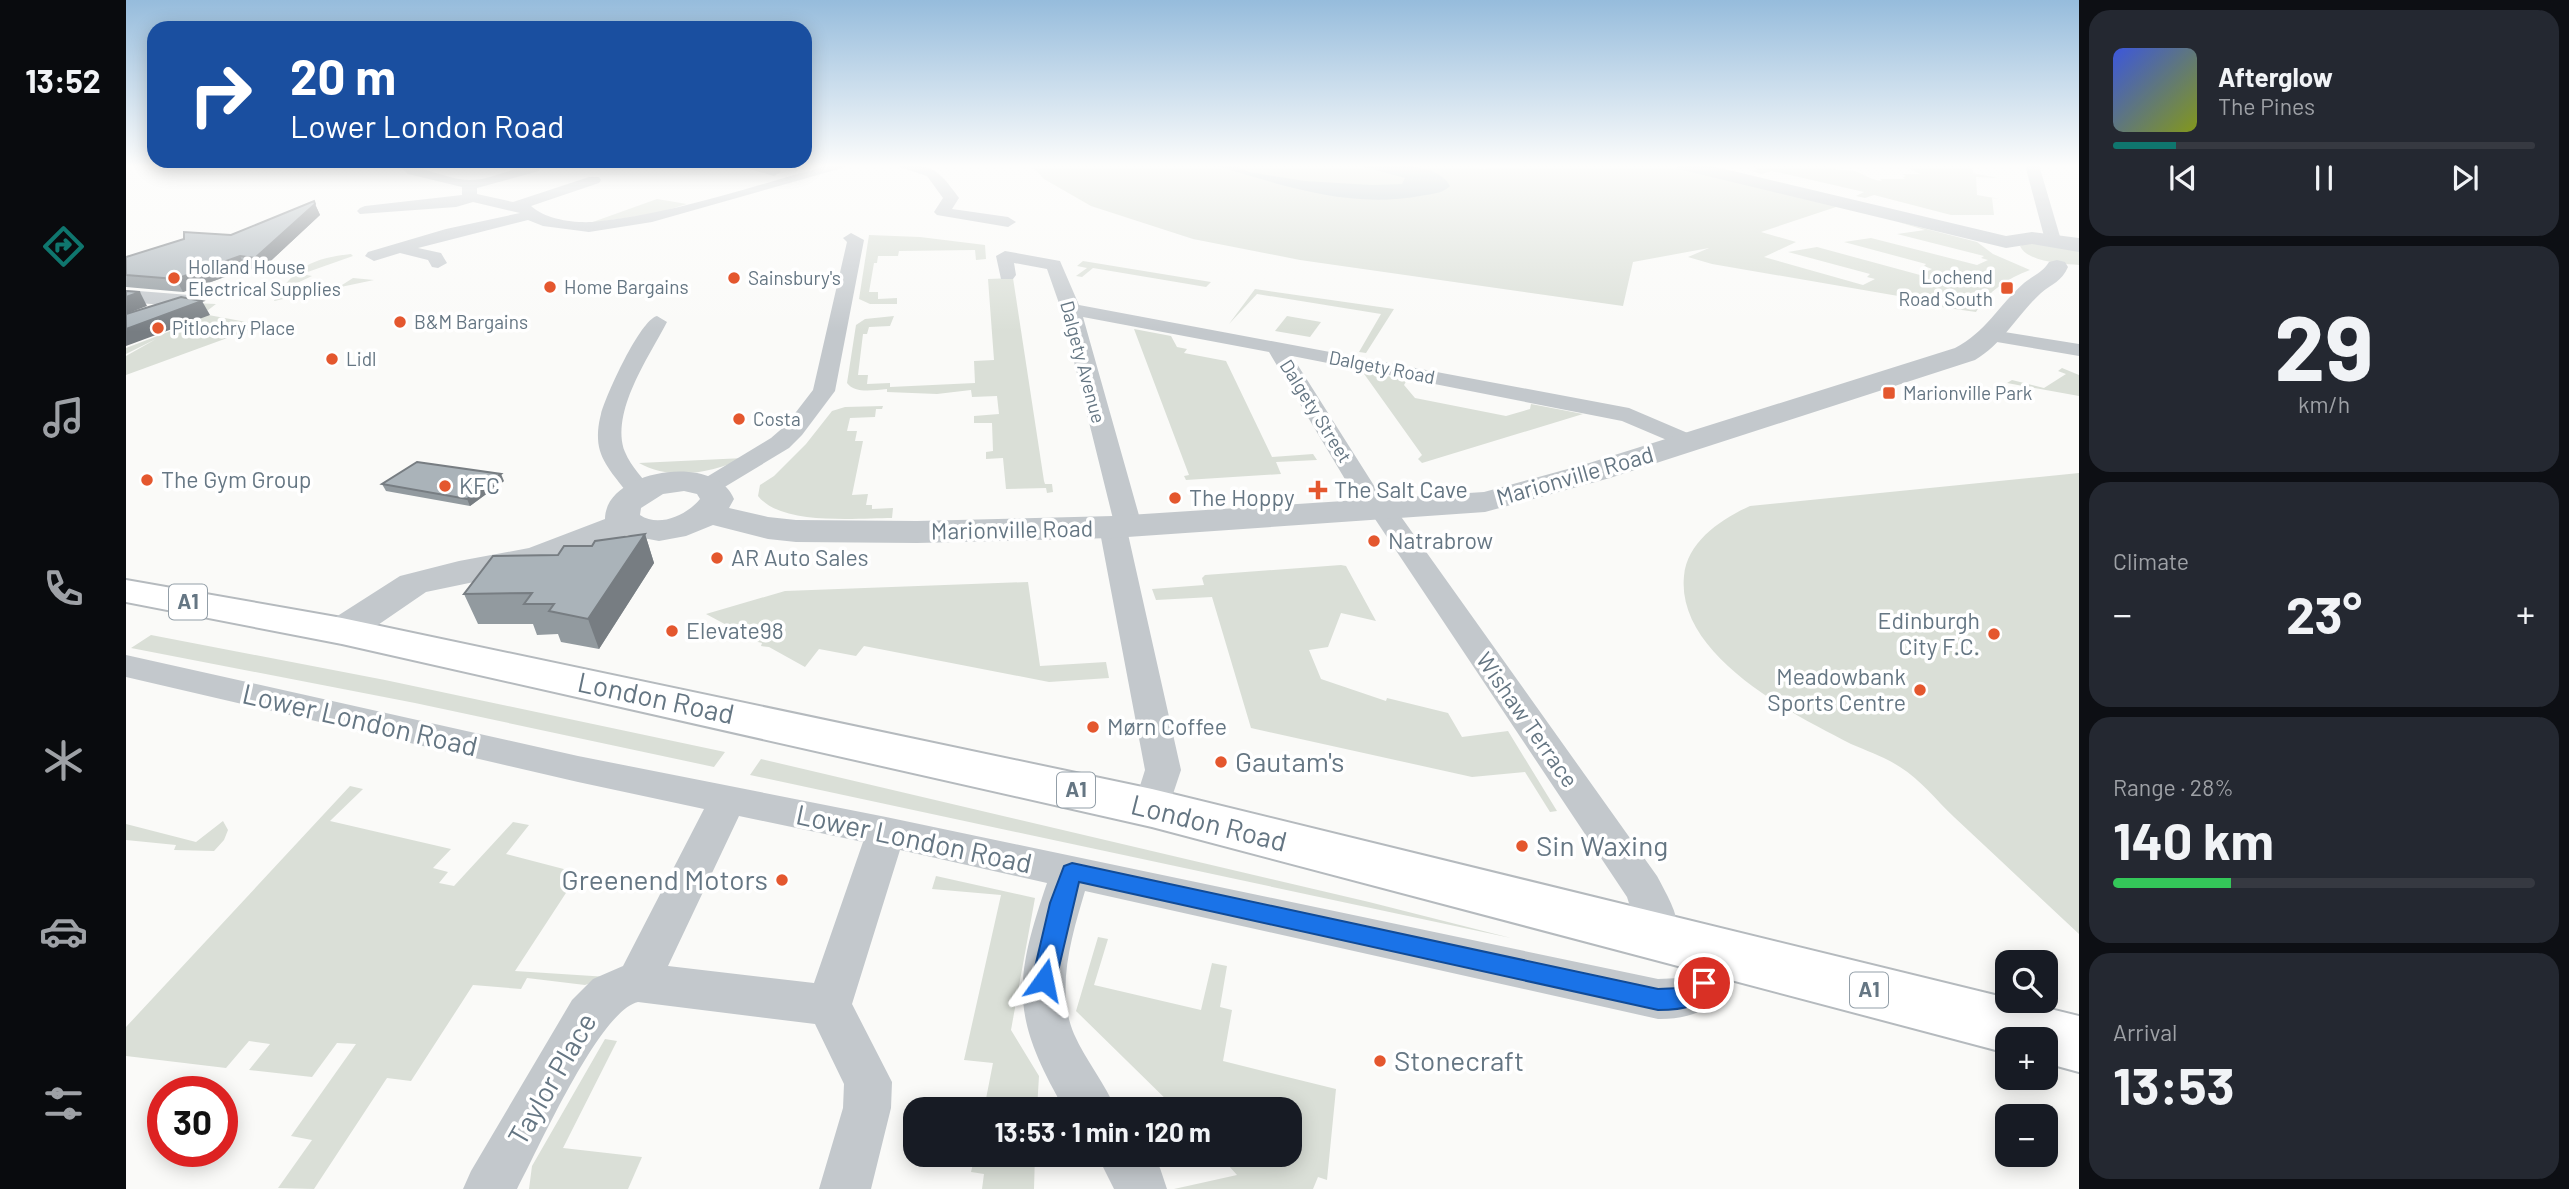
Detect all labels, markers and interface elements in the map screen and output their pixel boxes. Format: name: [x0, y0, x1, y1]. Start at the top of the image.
text: 20 m: [290, 46, 396, 105]
icon: right: [175, 49, 266, 140]
text: 13:52: [25, 61, 101, 99]
text: Afterglow: [2218, 61, 2333, 92]
text: The Pines: [2218, 92, 2315, 120]
text: Lower London Road: [290, 106, 565, 144]
icon: previous: [2164, 159, 2202, 197]
icon: pause: [2305, 159, 2343, 197]
icon: next: [2446, 159, 2484, 197]
icon: directions: [39, 222, 88, 271]
place label: Holland House Electrical Supplies: [188, 255, 341, 300]
place label: Lochend Road South: [1898, 265, 1993, 310]
place label: Sainsbury's: [748, 266, 841, 289]
marker: Holland House Electrical Supplies: [166, 270, 182, 286]
marker: Sainsbury's: [726, 270, 742, 286]
place label: Home Bargains: [564, 275, 689, 298]
marker: Home Bargains: [542, 279, 558, 295]
marker: Lochend Road South: [1999, 280, 2015, 296]
text: 29: [2274, 290, 2374, 399]
street label: Dalgety Avenue: [1056, 298, 1111, 426]
place label: B&M Bargains: [414, 310, 528, 333]
marker: B&M Bargains: [392, 314, 408, 330]
place label: Pitlochry Place: [172, 316, 295, 339]
marker: Pitlochry Place: [150, 320, 166, 336]
street label: Dalgety Road: [1327, 345, 1437, 388]
place label: Lidl: [346, 347, 376, 370]
marker: Lidl: [324, 351, 340, 367]
street label: Dalgety Street: [1276, 355, 1357, 467]
place label: Marionville Park: [1903, 381, 2032, 404]
marker: Marionville Park: [1881, 385, 1897, 401]
text: km/h: [2298, 390, 2350, 418]
icon: music: [39, 393, 88, 442]
place label: Costa: [753, 407, 801, 430]
marker: Costa: [731, 411, 747, 427]
street label: Marionville Road: [1493, 439, 1657, 511]
place label: The Gym Group: [161, 465, 311, 493]
place label: KFC: [459, 471, 500, 499]
marker: The Gym Group: [139, 472, 155, 488]
place label: The Salt Cave: [1334, 475, 1468, 503]
marker: KFC: [437, 478, 453, 494]
marker: The Salt Cave: [1308, 480, 1328, 500]
place label: The Hoppy: [1189, 483, 1295, 511]
marker: The Hoppy: [1167, 490, 1183, 506]
street label: Marionville Road: [931, 514, 1093, 544]
place label: Natrabrow: [1388, 526, 1493, 554]
marker: Natrabrow: [1366, 533, 1382, 549]
place label: AR Auto Sales: [731, 543, 869, 571]
text: Climate: [2113, 547, 2189, 575]
marker: AR Auto Sales: [709, 550, 725, 566]
icon: phone: [39, 564, 88, 613]
text: 23°: [2286, 582, 2362, 644]
road number: A1: [169, 584, 207, 620]
text: −: [2113, 590, 2132, 636]
text: +: [2516, 590, 2535, 636]
place label: Edinburgh City F.C.: [1878, 606, 1980, 660]
place label: Elevate98: [686, 616, 784, 644]
marker: Elevate98: [664, 623, 680, 639]
marker: Edinburgh City F.C.: [1986, 626, 2002, 642]
street label: Wishaw Terrace: [1471, 646, 1585, 792]
place label: Meadowbank Sports Centre: [1767, 662, 1906, 716]
street label: London Road: [575, 664, 738, 730]
street label: Lower London Road: [239, 675, 481, 763]
marker: Meadowbank Sports Centre: [1912, 682, 1928, 698]
place label: Mørn Coffee: [1107, 712, 1227, 740]
marker: Mørn Coffee: [1085, 719, 1101, 735]
icon: climate: [39, 736, 88, 785]
place label: Gautam's: [1235, 744, 1345, 778]
marker: Gautam's: [1213, 754, 1229, 770]
road number: A1: [1057, 772, 1095, 808]
text: Range · 28%: [2113, 773, 2234, 801]
street label: London Road: [1128, 786, 1291, 858]
street label: Lower London Road: [793, 796, 1035, 880]
text: 140 km: [2113, 808, 2274, 870]
place label: Sin Waxing: [1536, 828, 1668, 862]
marker: Sin Waxing: [1514, 838, 1530, 854]
place label: Greenend Motors: [562, 862, 768, 896]
marker: Greenend Motors: [774, 872, 790, 888]
icon: car: [39, 907, 88, 956]
position arrow: [1007, 943, 1081, 1017]
map controls: [1995, 950, 2058, 1167]
button: search: [1995, 950, 2058, 1013]
pin: [1674, 953, 1734, 1013]
icon: arrive: [1685, 964, 1723, 1002]
road number: A1: [1850, 972, 1888, 1007]
street label: Taylor Place: [500, 1006, 603, 1151]
text: Arrival: [2113, 1018, 2177, 1046]
button: +: [1995, 1027, 2058, 1090]
place label: Stonecraft: [1394, 1043, 1524, 1077]
marker: Stonecraft: [1372, 1053, 1388, 1069]
text: 13:53: [2113, 1053, 2235, 1115]
speed limit sign: 30: [147, 1076, 238, 1167]
icon: filters: [39, 1079, 88, 1128]
button: −: [1995, 1104, 2058, 1167]
text: 13:53 · 1 min · 120 m: [994, 1116, 1211, 1147]

